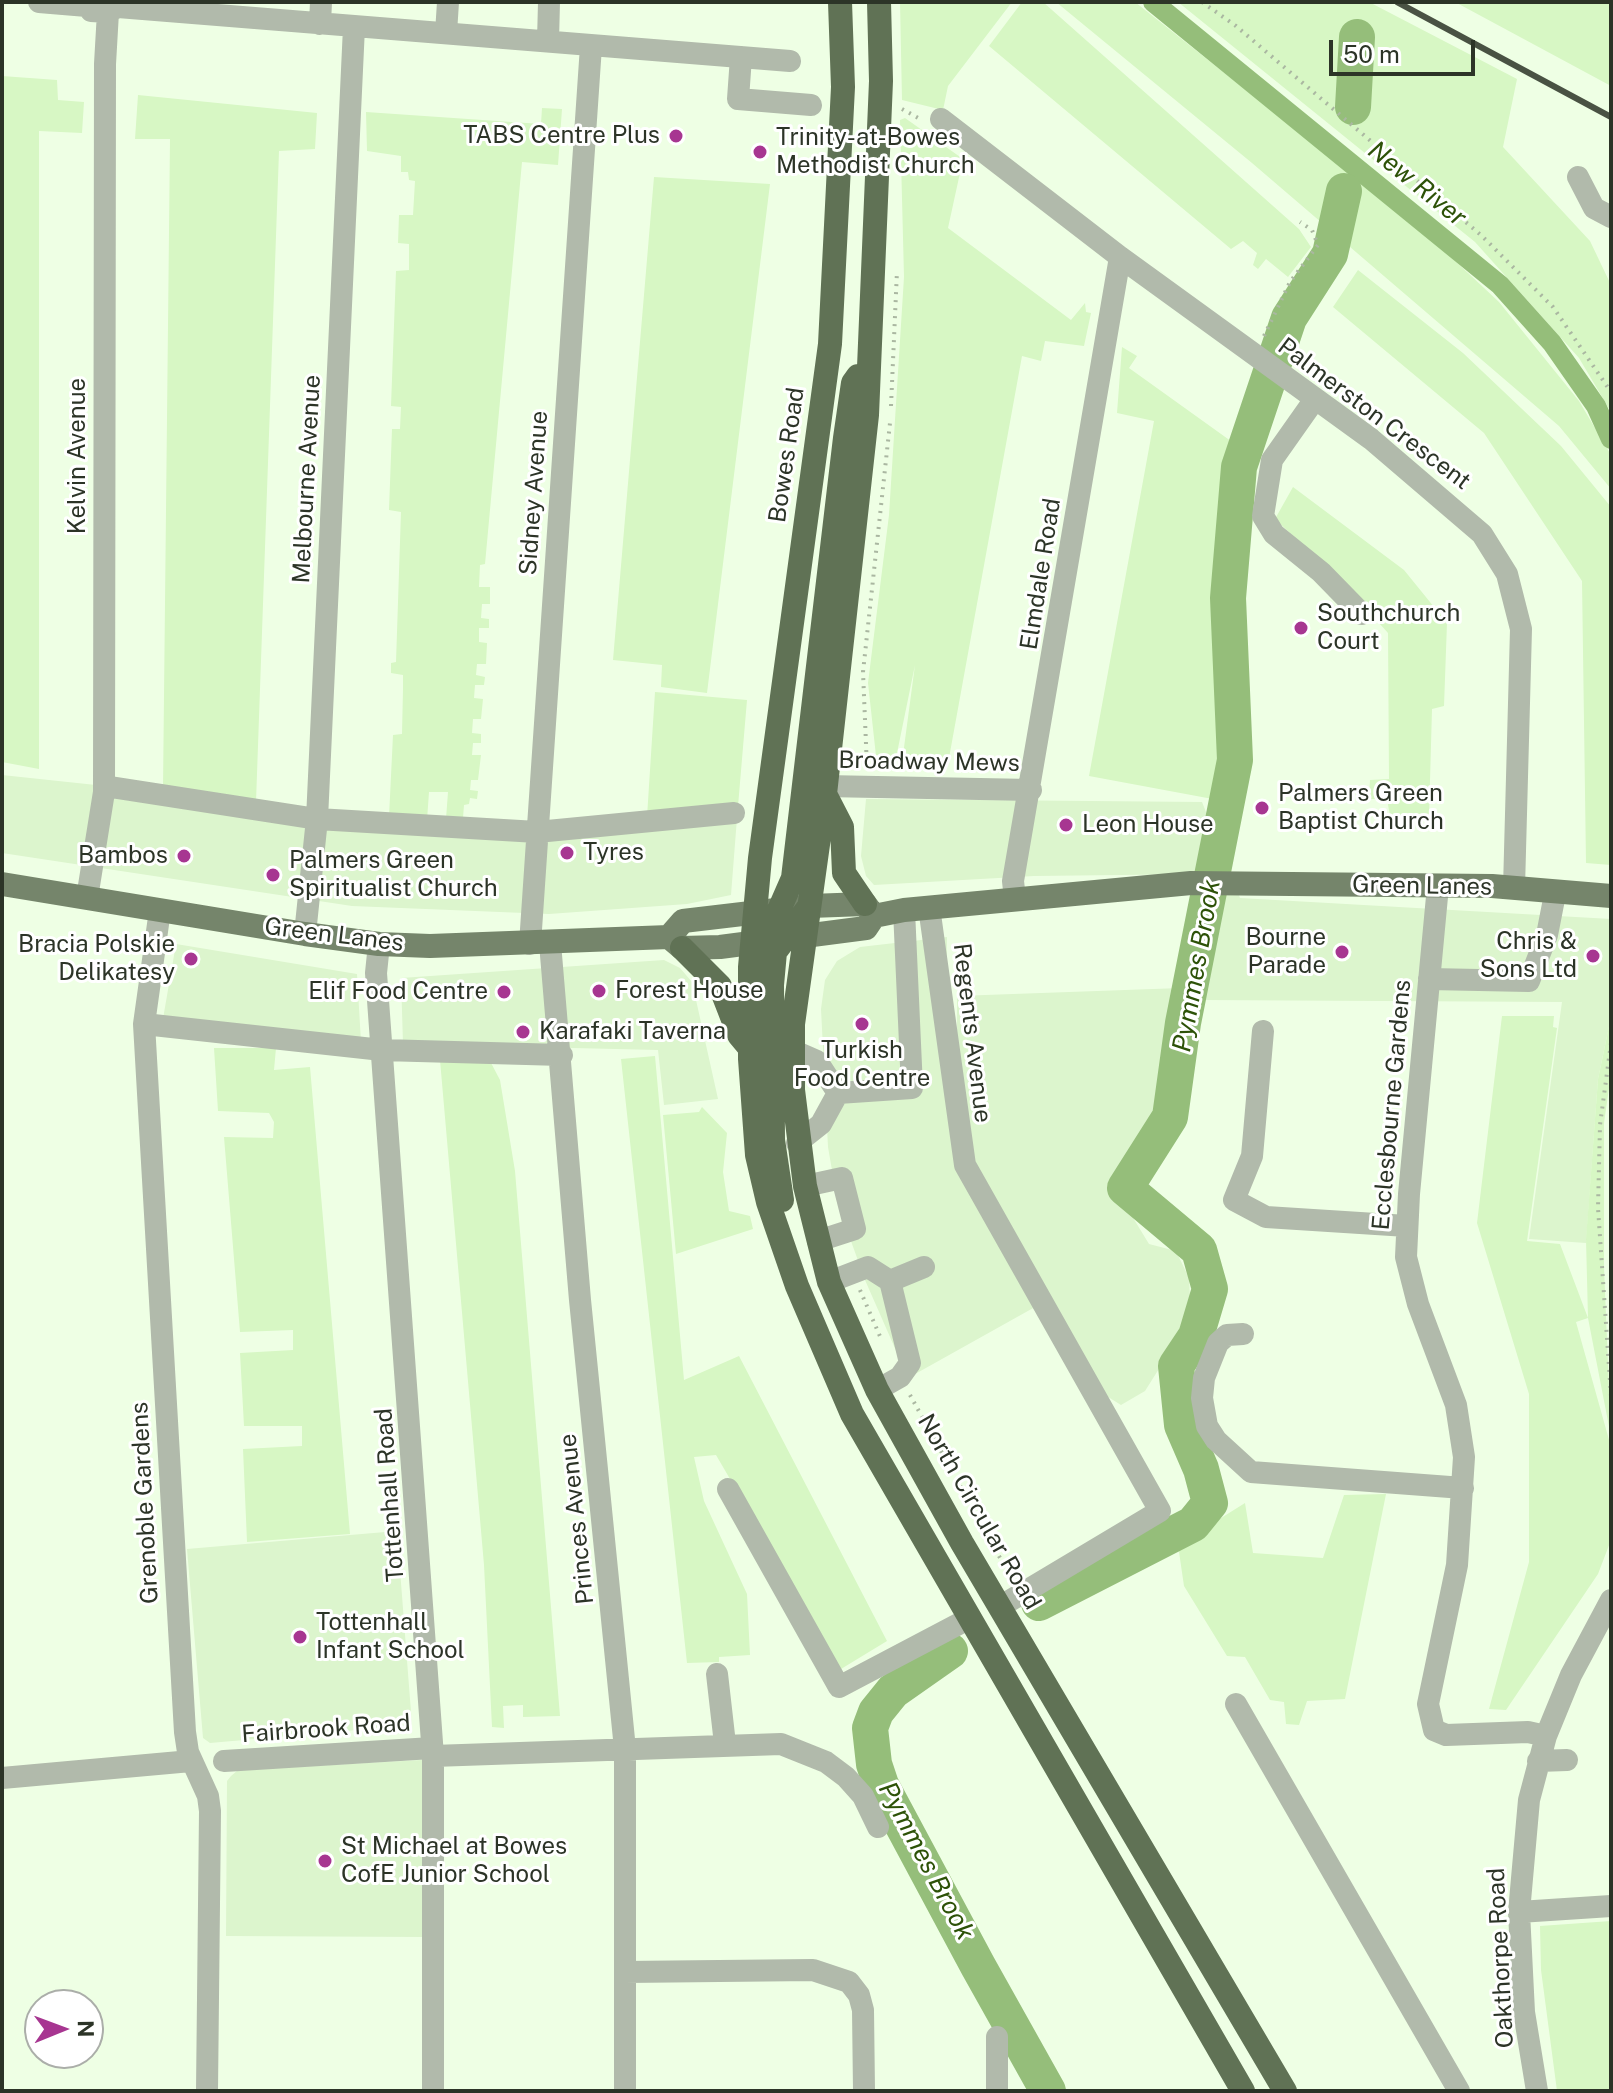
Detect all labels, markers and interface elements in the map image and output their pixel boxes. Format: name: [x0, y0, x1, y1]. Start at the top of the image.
scale bar: [1333, 24, 1479, 74]
text: 50 m: [1343, 40, 1400, 68]
place label: TABS Centre Plus: [463, 122, 660, 150]
place label: Trinity-at-Bowes Methodist Church: [776, 124, 975, 180]
marker: TABS Centre Plus: [667, 127, 685, 145]
water label: New River: [1361, 135, 1473, 233]
marker: Trinity-at-Bowes Methodist Church: [751, 143, 769, 161]
street label: Palmerston Crescent: [1272, 332, 1476, 496]
street label: Melbourne Avenue: [287, 374, 327, 584]
street label: Kelvin Avenue: [64, 378, 92, 534]
street label: Bowes Road: [763, 385, 811, 525]
street label: Sidney Avenue: [514, 410, 554, 576]
street label: Elmdale Road: [1015, 496, 1067, 652]
place label: Southchurch Court: [1317, 600, 1460, 656]
marker: Southchurch Court: [1292, 619, 1310, 637]
street label: Broadway Mews: [838, 746, 1020, 778]
place label: Palmers Green Baptist Church: [1278, 780, 1444, 836]
marker: Palmers Green Baptist Church: [1253, 799, 1271, 817]
place label: Leon House: [1082, 811, 1214, 839]
marker: Leon House: [1057, 816, 1075, 834]
place label: Tyres: [583, 839, 644, 867]
place label: Bambos: [78, 842, 168, 870]
marker: Tyres: [558, 844, 576, 862]
marker: Bambos: [175, 847, 193, 865]
place label: Palmers Green Spiritualist Church: [289, 847, 498, 903]
marker: Palmers Green Spiritualist Church: [264, 866, 282, 884]
street label: Green Lanes: [1352, 870, 1492, 902]
water label: Pymmes Brook: [1166, 877, 1228, 1055]
street label: Green Lanes: [263, 912, 405, 958]
place label: Bourne Parade: [1245, 924, 1326, 980]
place label: Chris & Sons Ltd: [1480, 928, 1577, 984]
place label: Bracia Polskie Delikatesy: [18, 931, 175, 987]
street label: Regents Avenue: [947, 942, 997, 1124]
marker: Bourne Parade: [1333, 943, 1351, 961]
marker: Chris & Sons Ltd: [1584, 947, 1602, 965]
marker: Bracia Polskie Delikatesy: [182, 950, 200, 968]
place label: Forest House: [615, 977, 764, 1005]
place label: Elif Food Centre: [308, 978, 488, 1006]
street label: Ecclesbourne Gardens: [1367, 979, 1417, 1231]
marker: Forest House: [590, 982, 608, 1000]
marker: Elif Food Centre: [495, 983, 513, 1001]
marker: Turkish Food Centre: [853, 1015, 871, 1033]
place label: Karafaki Taverna: [539, 1018, 726, 1046]
marker: Karafaki Taverna: [514, 1023, 532, 1041]
place label: Turkish Food Centre: [794, 1037, 930, 1093]
street label: Grenoble Gardens: [125, 1401, 165, 1605]
street label: Tottenhall Road: [370, 1407, 410, 1583]
street label: North Circular Road: [911, 1409, 1047, 1615]
street label: Princes Avenue: [554, 1432, 600, 1606]
place label: Tottenhall Infant School: [316, 1609, 465, 1665]
marker: Tottenhall Infant School: [291, 1628, 309, 1646]
street label: Fairbrook Road: [240, 1709, 412, 1749]
water label: Pymmes Brook: [871, 1777, 981, 1945]
place label: St Michael at Bowes CofE Junior School: [341, 1833, 567, 1889]
marker: St Michael at Bowes CofE Junior School: [316, 1852, 334, 1870]
street label: Oakthorpe Road: [1482, 1867, 1520, 2049]
north arrow: [24, 1989, 104, 2069]
text: N: [73, 2020, 99, 2037]

